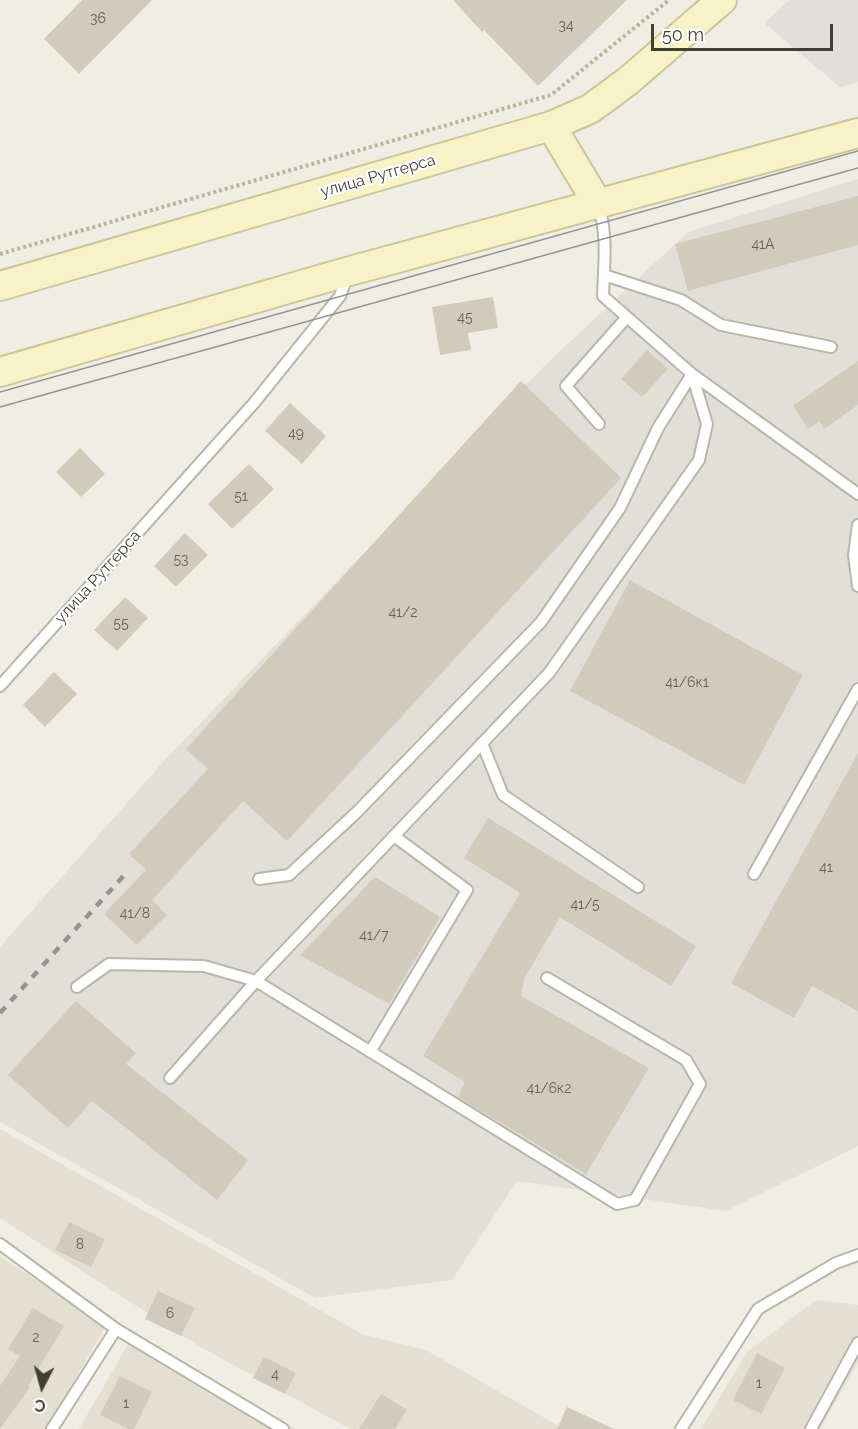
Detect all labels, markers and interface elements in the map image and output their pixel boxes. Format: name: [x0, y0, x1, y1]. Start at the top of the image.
house number: 36: [90, 11, 106, 27]
scale bar: [654, 12, 836, 50]
house number: 34: [558, 18, 574, 34]
text: 50 m: [662, 24, 704, 45]
street label: улица Рутгерса: [318, 150, 438, 202]
house number: 41А: [751, 237, 775, 253]
house number: 45: [457, 310, 473, 326]
house number: 49: [288, 426, 304, 442]
house number: 51: [234, 489, 248, 505]
street label: улица Рутгерса: [51, 526, 145, 628]
house number: 53: [173, 552, 189, 568]
house number: 41/2: [388, 605, 418, 621]
house number: 55: [113, 616, 129, 632]
house number: 41/6к1: [665, 675, 709, 691]
house number: 41: [819, 860, 833, 876]
house number: 41/5: [570, 897, 600, 913]
house number: 41/8: [120, 906, 150, 922]
house number: 41/7: [359, 928, 389, 944]
house number: 41/6к2: [527, 1081, 571, 1097]
house number: 8: [76, 1237, 84, 1253]
house number: 6: [166, 1306, 174, 1322]
house number: 2: [32, 1330, 40, 1346]
north arrow: [12, 1357, 72, 1417]
house number: 4: [271, 1367, 279, 1383]
house number: 1: [756, 1376, 762, 1392]
text: С: [34, 1395, 47, 1415]
house number: 1: [123, 1396, 129, 1412]

